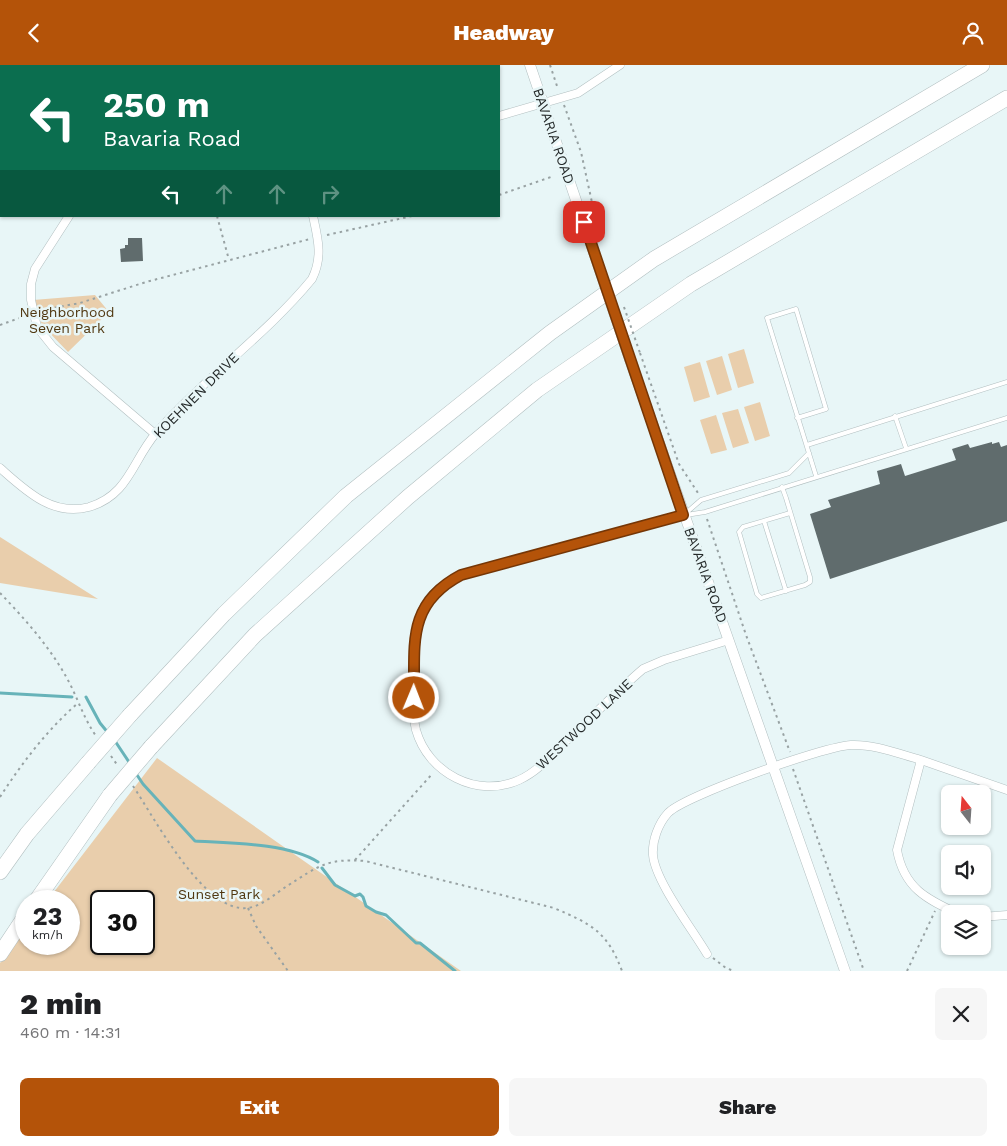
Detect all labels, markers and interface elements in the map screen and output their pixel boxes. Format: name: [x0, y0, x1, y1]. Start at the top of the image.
icon: back: [20, 19, 48, 47]
icon: person: [959, 19, 987, 47]
text: Headway: [453, 20, 554, 45]
text: 250 m: [103, 84, 210, 126]
icon: left: [20, 85, 85, 150]
street label: BAVARIA ROAD: [530, 86, 578, 186]
text: Bavaria Road: [103, 126, 241, 151]
icon: left: [157, 180, 185, 208]
icon: ahead: [210, 180, 238, 208]
icon: ahead: [263, 180, 291, 208]
icon: right: [316, 180, 344, 208]
pin: [563, 201, 605, 243]
icon: arrive: [570, 208, 598, 236]
park label: Neighborhood Seven Park: [19, 304, 115, 336]
street label: KOEHNEN DRIVE: [150, 349, 242, 441]
street label: BAVARIA ROAD: [681, 525, 731, 625]
position arrow: [387, 671, 439, 723]
street label: WESTWOOD LANE: [533, 675, 635, 773]
north arrow: [941, 785, 991, 835]
map controls: [941, 785, 991, 955]
button: sound: [941, 845, 991, 895]
park label: Sunset Park: [178, 886, 260, 902]
speed limit sign: 30: [90, 890, 155, 955]
text: 23: [33, 902, 62, 931]
button: layers: [941, 905, 991, 955]
text: km/h: [32, 928, 63, 942]
text: 2 min: [20, 986, 102, 1021]
button: close: [935, 988, 987, 1040]
text: 460 m · 14:31: [20, 1023, 121, 1042]
button: Exit: [20, 1078, 499, 1136]
button: Share: [509, 1078, 987, 1136]

